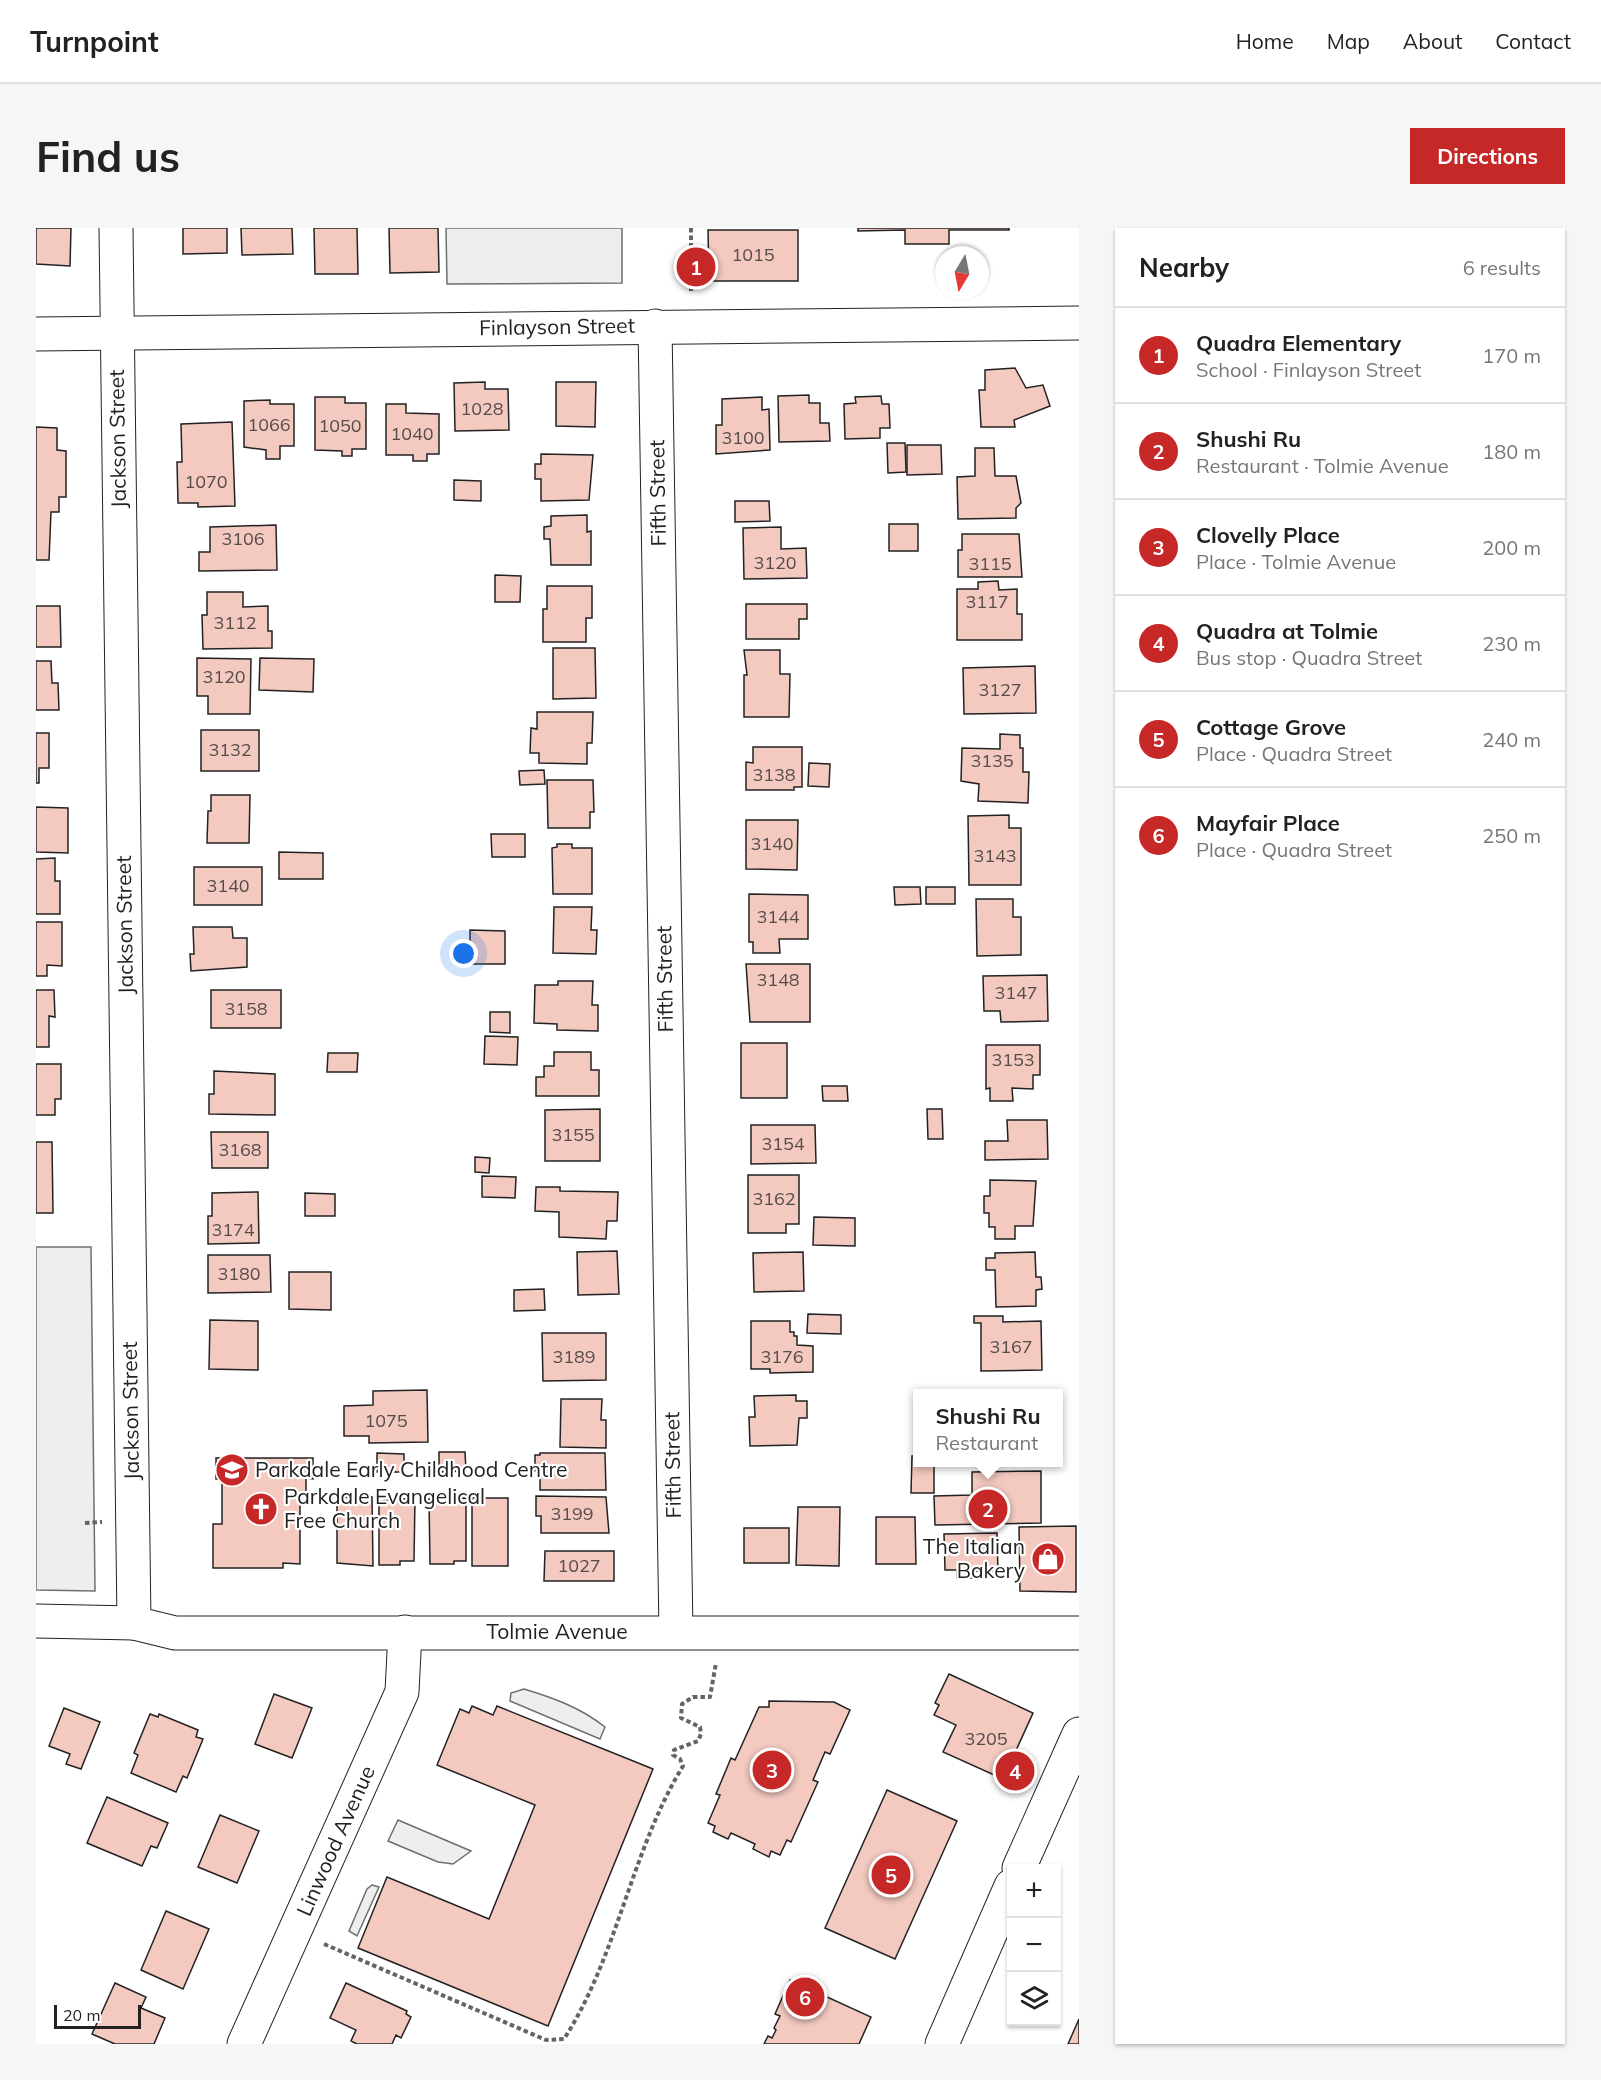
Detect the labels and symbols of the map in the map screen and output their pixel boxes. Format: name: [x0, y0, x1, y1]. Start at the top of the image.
house number: 1015: [731, 243, 775, 266]
pin: 1: [676, 244, 716, 290]
north arrow: [935, 246, 989, 300]
street label: Finlayson Street: [479, 312, 635, 340]
street label: Jackson Street: [103, 369, 131, 509]
house number: 1028: [460, 397, 504, 420]
house number: 1066: [247, 413, 291, 436]
house number: 1050: [318, 414, 362, 437]
house number: 1040: [390, 422, 434, 445]
house number: 3100: [721, 426, 765, 449]
street label: Fifth Street: [643, 439, 671, 547]
house number: 1070: [184, 470, 228, 493]
house number: 3106: [221, 527, 265, 550]
house number: 3120: [753, 551, 797, 574]
house number: 3115: [968, 552, 1012, 575]
house number: 3117: [965, 590, 1009, 613]
house number: 3112: [213, 611, 257, 634]
house number: 3120: [202, 665, 246, 688]
house number: 3127: [978, 678, 1022, 701]
house number: 3132: [208, 738, 252, 761]
house number: 3135: [970, 749, 1014, 772]
house number: 3138: [752, 763, 796, 786]
house number: 3140: [750, 832, 794, 855]
house number: 3143: [973, 844, 1017, 867]
street label: Jackson Street: [110, 855, 138, 995]
house number: 3140: [206, 874, 250, 897]
house number: 3144: [756, 905, 800, 928]
street label: Fifth Street: [650, 925, 678, 1033]
your location: [449, 939, 478, 968]
house number: 3148: [756, 968, 800, 991]
house number: 3147: [994, 981, 1038, 1004]
house number: 3158: [224, 997, 268, 1020]
house number: 3153: [991, 1048, 1035, 1071]
house number: 3155: [551, 1123, 595, 1146]
house number: 3154: [761, 1132, 805, 1155]
house number: 3168: [218, 1138, 262, 1161]
house number: 3162: [752, 1187, 796, 1210]
house number: 3174: [211, 1218, 255, 1241]
house number: 3180: [217, 1262, 261, 1285]
house number: 3167: [989, 1335, 1033, 1358]
street label: Jackson Street: [116, 1341, 144, 1481]
house number: 3189: [552, 1345, 596, 1368]
house number: 3176: [760, 1345, 804, 1368]
house number: 1075: [364, 1409, 408, 1432]
street label: Fifth Street: [658, 1411, 686, 1519]
school or university icon: Parkdale Early Childhood Centre: [214, 1452, 250, 1488]
place label: Parkdale Early Childhood Centre: [255, 1456, 567, 1482]
place label: Parkdale Evangelical Free Church: [284, 1483, 485, 1533]
pin: 2: [968, 1486, 1008, 1532]
church icon: Parkdale Evangelical Free Church: [243, 1491, 279, 1527]
house number: 3199: [550, 1502, 594, 1525]
place label: The Italian Bakery: [923, 1533, 1025, 1583]
shop icon: The Italian Bakery: [1030, 1541, 1066, 1577]
house number: 1027: [557, 1554, 601, 1577]
street label: Tolmie Avenue: [486, 1618, 628, 1644]
house number: 3205: [964, 1727, 1008, 1750]
pin: 3: [752, 1748, 792, 1792]
pin: 4: [996, 1748, 1034, 1794]
street label: Linwood Avenue: [290, 1761, 380, 1920]
pin: 5: [872, 1852, 910, 1898]
pin: 6: [786, 1974, 824, 2020]
scale bar: [54, 2002, 141, 2030]

